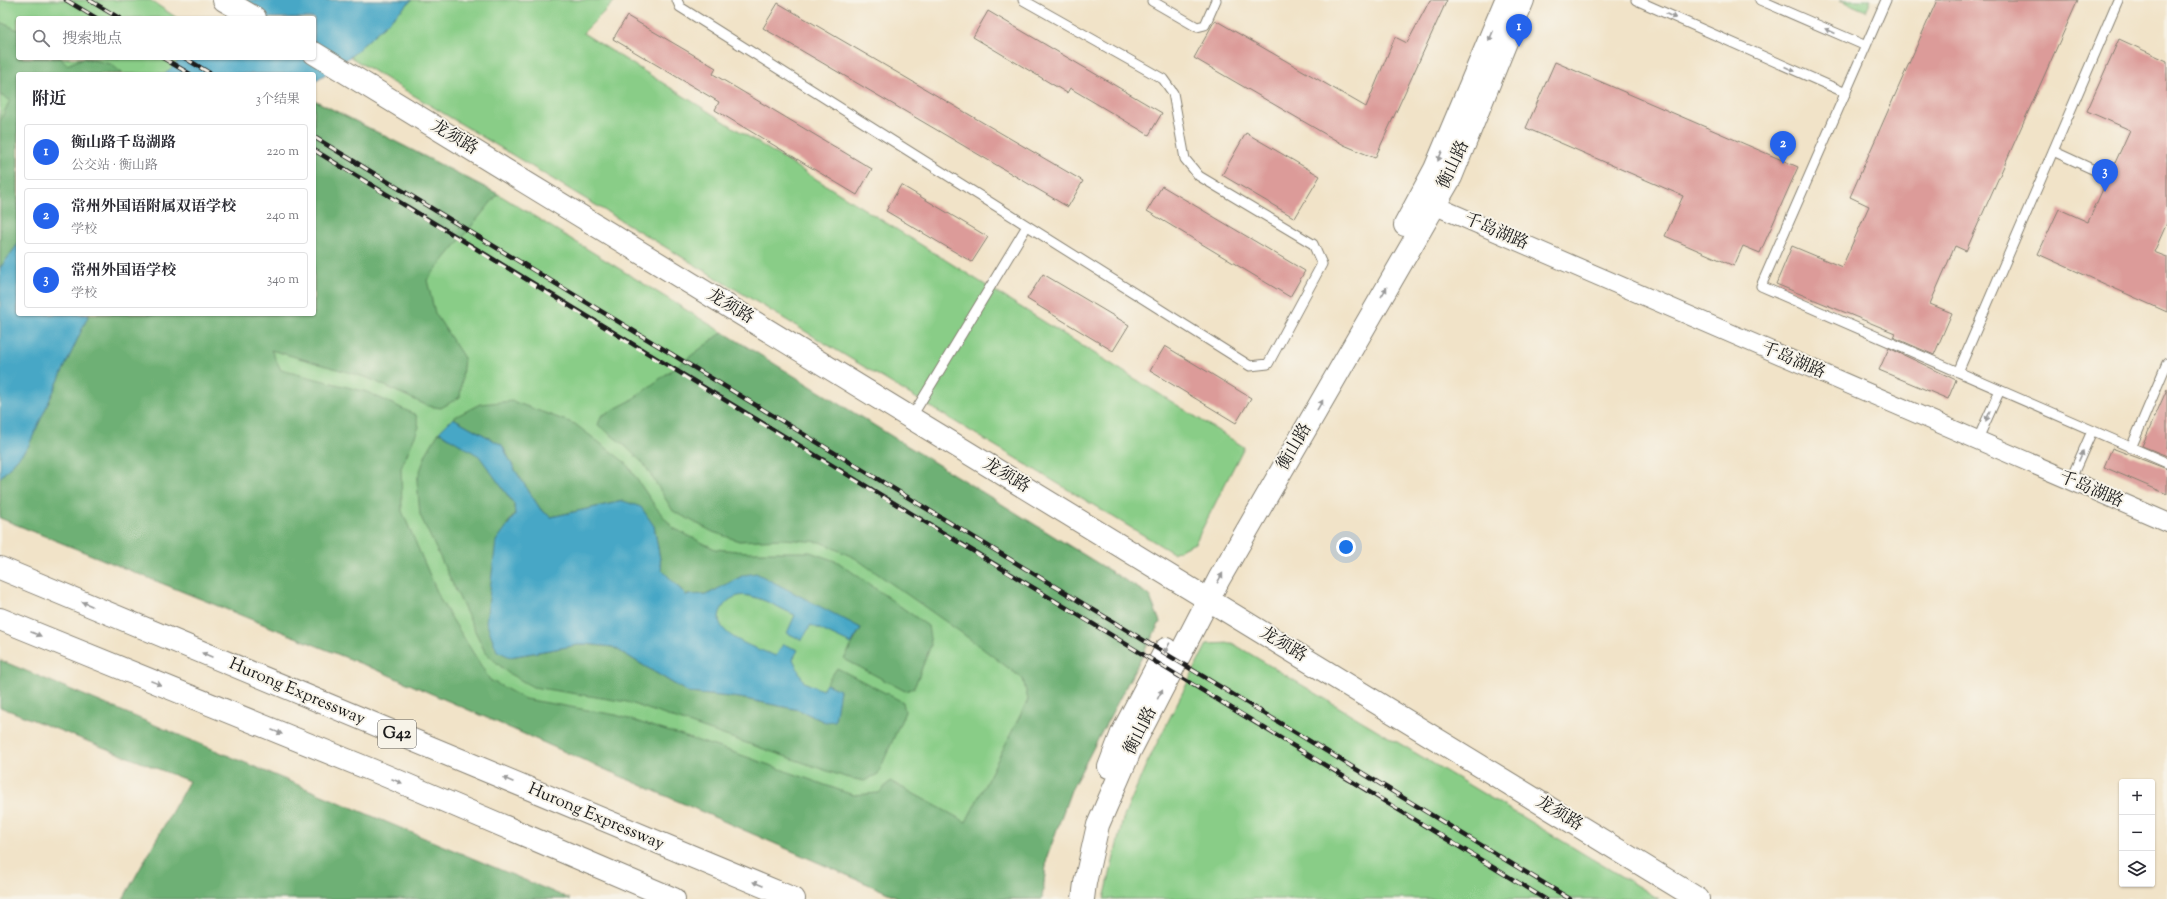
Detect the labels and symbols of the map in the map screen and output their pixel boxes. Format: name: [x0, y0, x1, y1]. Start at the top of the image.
one-way arrow: [1666, 13, 1677, 19]
pin: 1: [1506, 14, 1532, 47]
one-way arrow: [1825, 28, 1836, 34]
one-way arrow: [1488, 30, 1494, 41]
one-way arrow: [1785, 66, 1797, 72]
street label: 龙须路: [426, 115, 482, 161]
pin: 2: [1770, 131, 1796, 164]
street label: 衡山路: [1432, 137, 1476, 193]
one-way arrow: [1437, 150, 1443, 162]
pin: 3: [2092, 159, 2118, 192]
street label: 千岛湖路: [1460, 208, 1532, 256]
street label: 龙须路: [702, 284, 758, 330]
one-way arrow: [1381, 286, 1388, 298]
street label: 千岛湖路: [1757, 337, 1829, 385]
one-way arrow: [1316, 399, 1323, 411]
one-way arrow: [1985, 410, 1991, 422]
street label: 衡山路: [1272, 419, 1318, 475]
one-way arrow: [2078, 450, 2084, 462]
street label: 龙须路: [978, 453, 1034, 499]
street label: 千岛湖路: [2055, 466, 2127, 514]
your location: [1336, 537, 1356, 557]
one-way arrow: [1217, 572, 1223, 584]
one-way arrow: [81, 601, 93, 607]
street label: 龙须路: [1255, 622, 1311, 668]
one-way arrow: [31, 631, 43, 637]
one-way arrow: [1163, 643, 1170, 654]
one-way arrow: [201, 651, 213, 657]
street label: Hurong Expressway: [225, 652, 369, 732]
one-way arrow: [151, 680, 163, 686]
one-way arrow: [1157, 688, 1163, 699]
street label: 衡山路: [1119, 703, 1163, 759]
road number: G42: [378, 720, 416, 748]
one-way arrow: [271, 729, 282, 735]
one-way arrow: [503, 777, 514, 783]
street label: Hurong Expressway: [524, 777, 668, 857]
one-way arrow: [392, 779, 404, 785]
street label: 龙须路: [1531, 791, 1587, 837]
one-way arrow: [752, 881, 763, 887]

